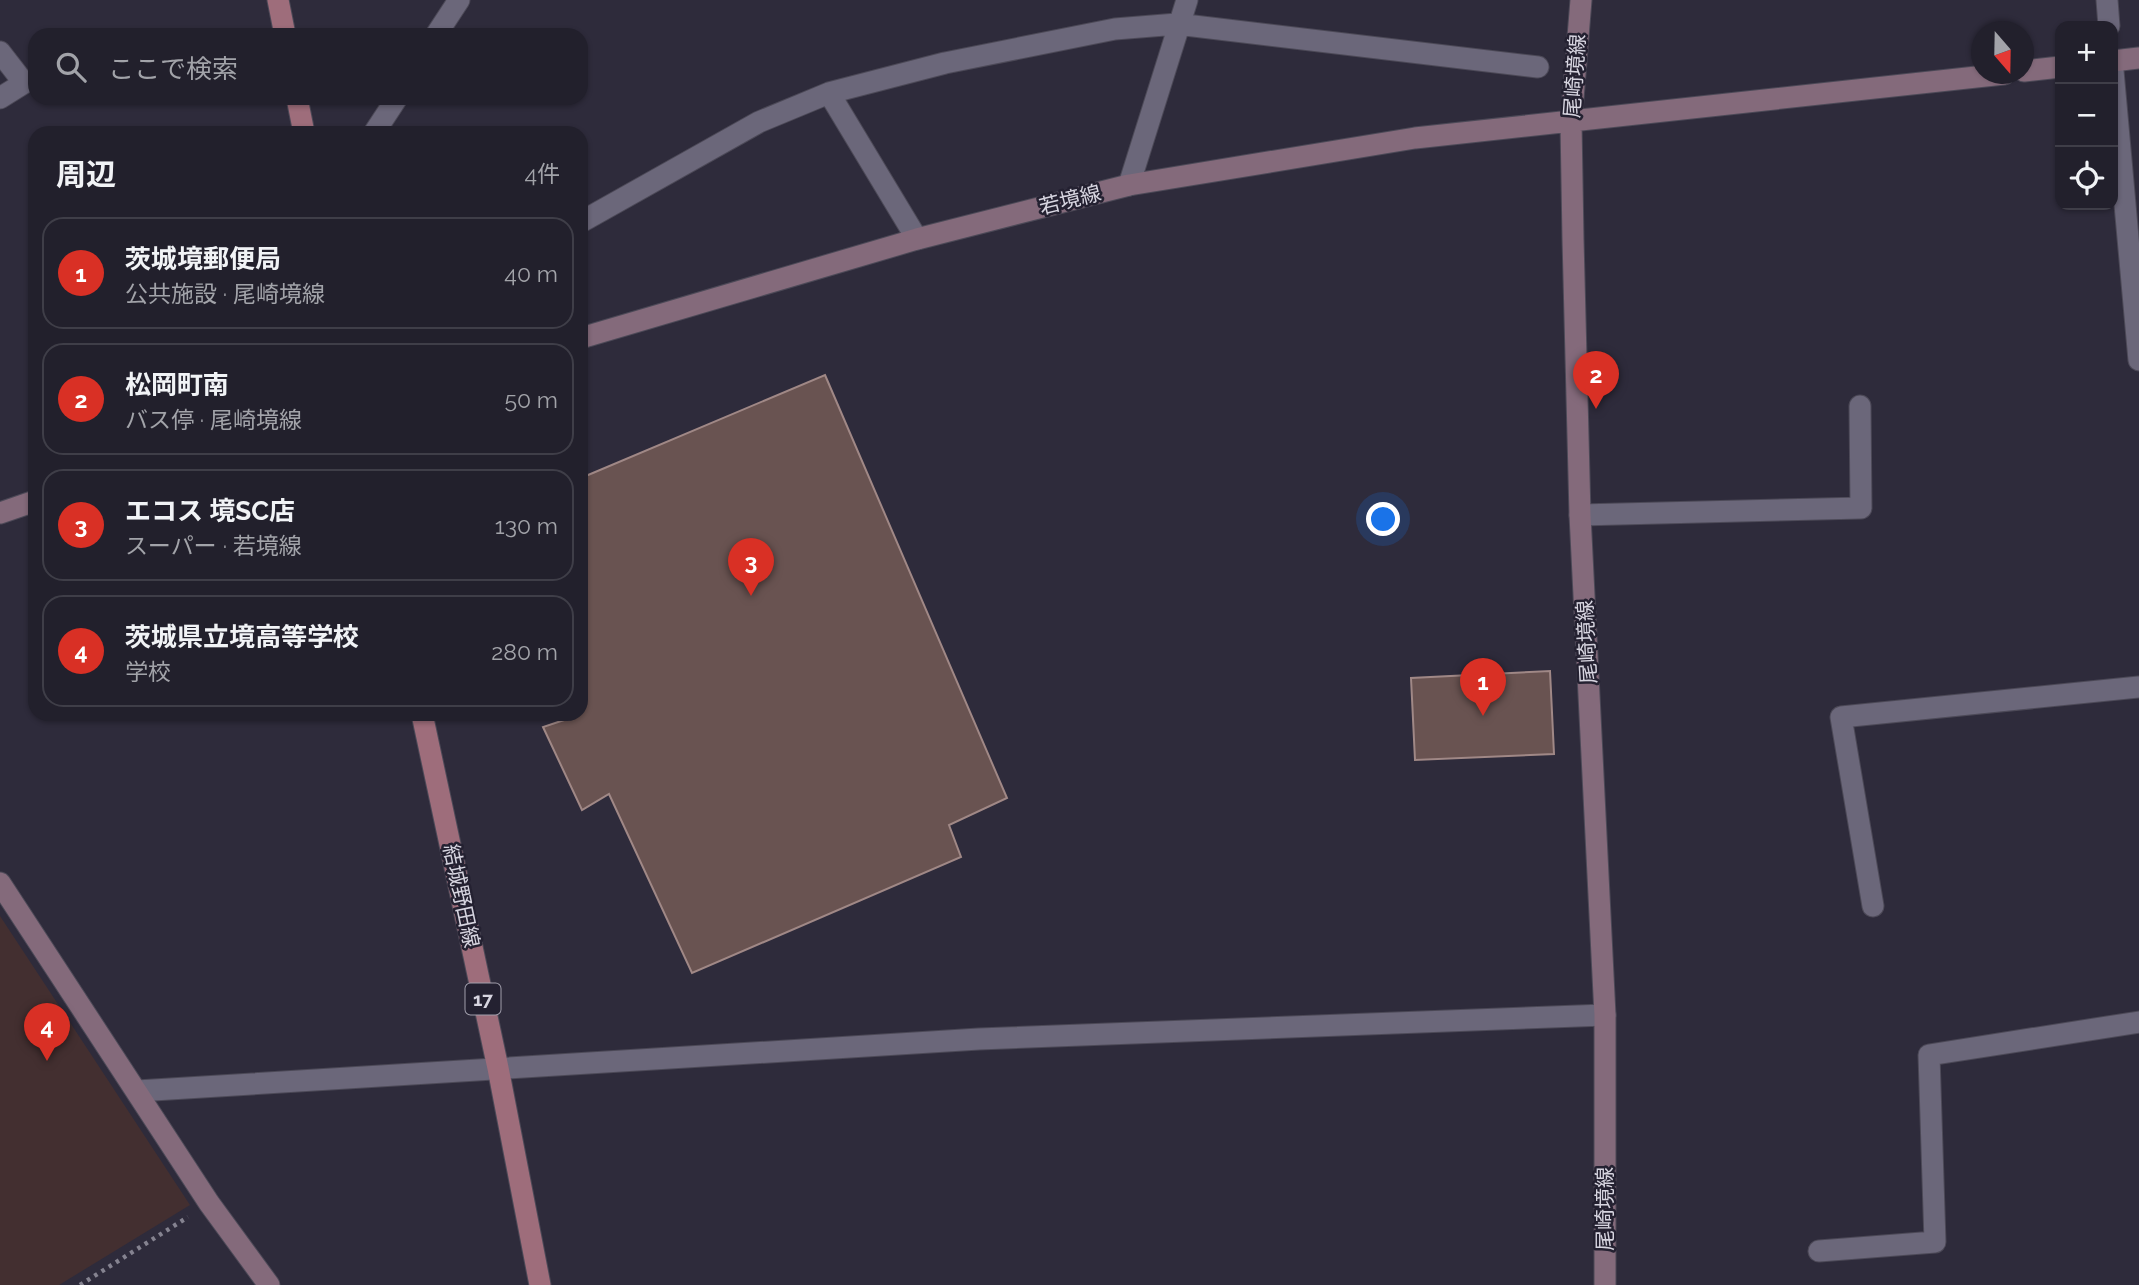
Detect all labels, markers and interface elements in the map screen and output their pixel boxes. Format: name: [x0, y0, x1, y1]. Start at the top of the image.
north arrow: [1971, 21, 2034, 84]
map controls: [2055, 21, 2118, 210]
button: +: [2055, 21, 2118, 84]
search box: [28, 28, 588, 105]
street label: 尾崎境線: [1559, 33, 1590, 119]
icon: search: [52, 48, 90, 86]
text: ここで検索: [108, 54, 238, 84]
button: −: [2055, 84, 2118, 147]
button: locate: [2055, 147, 2118, 210]
text: 周辺: [56, 157, 116, 192]
text: 4件: [524, 160, 560, 187]
street label: 若境線: [1036, 180, 1103, 219]
text: 茨城境郵便局: [125, 244, 281, 274]
text: 1: [75, 260, 87, 287]
text: 40 m: [504, 260, 558, 287]
text: 公共施設 · 尾崎境線: [125, 280, 325, 307]
pin: 2: [1573, 351, 1619, 409]
text: 松岡町南: [125, 370, 229, 400]
text: 2: [75, 386, 87, 413]
text: 50 m: [504, 386, 558, 413]
text: バス停 · 尾崎境線: [125, 406, 302, 433]
text: エコス 境SC店: [125, 496, 295, 526]
your location: [1366, 502, 1400, 536]
text: 3: [75, 512, 87, 539]
text: 130 m: [495, 512, 558, 539]
text: スーパー · 若境線: [125, 532, 302, 559]
pin: 3: [728, 538, 774, 596]
street label: 尾崎境線: [1572, 599, 1601, 685]
text: 茨城県立境高等学校: [125, 622, 359, 652]
text: 4: [74, 638, 88, 665]
text: 280 m: [491, 638, 558, 665]
text: 学校: [125, 658, 171, 685]
pin: 1: [1460, 658, 1506, 716]
street label: 結城野田線: [438, 842, 485, 950]
road number: 17: [466, 984, 500, 1015]
pin: 4: [24, 1003, 70, 1061]
street label: 尾崎境線: [1592, 1167, 1617, 1251]

